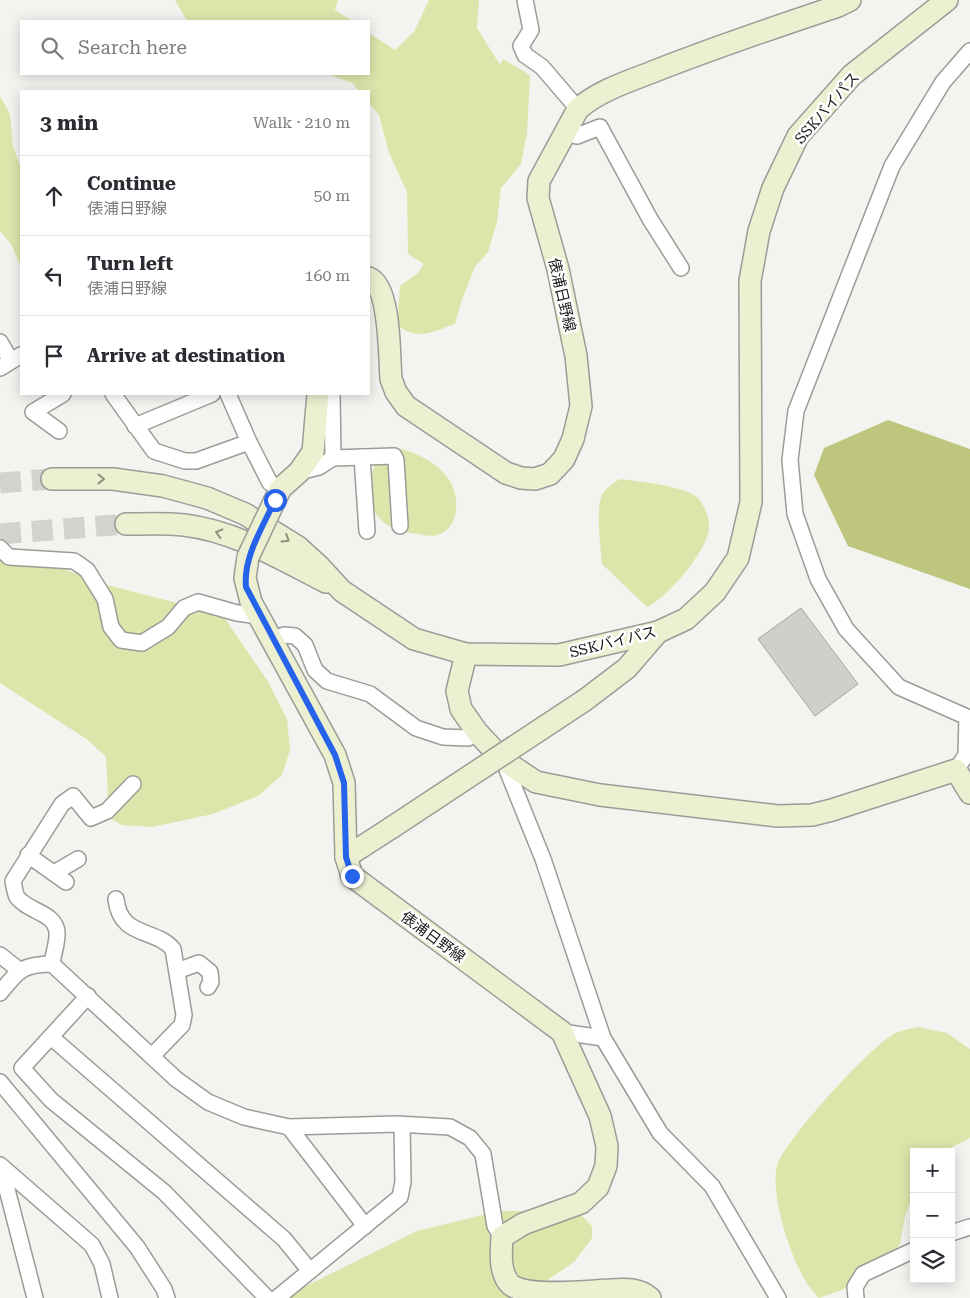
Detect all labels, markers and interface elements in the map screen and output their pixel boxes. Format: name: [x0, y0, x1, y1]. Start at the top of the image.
search box: [20, 20, 370, 75]
icon: search: [38, 34, 66, 62]
text: Search here: [78, 36, 187, 59]
street label: SSKバイパス: [791, 68, 863, 148]
text: 3 min: [40, 111, 98, 135]
text: Walk · 210 m: [253, 113, 350, 132]
text: Continue: [87, 172, 176, 195]
icon: ahead: [40, 182, 68, 210]
text: 50 m: [313, 186, 350, 205]
text: 俵浦日野線: [87, 199, 167, 218]
text: Turn left: [87, 252, 173, 275]
street label: 俵浦日野線: [545, 256, 579, 334]
icon: left: [40, 262, 68, 290]
text: 160 m: [304, 266, 350, 285]
text: 俵浦日野線: [87, 279, 167, 298]
icon: arrive: [40, 342, 68, 370]
text: Arrive at destination: [87, 344, 285, 367]
one-way arrow: [97, 474, 105, 484]
route start: [264, 489, 287, 512]
one-way arrow: [214, 528, 223, 539]
one-way arrow: [280, 533, 289, 542]
street label: SSKバイパス: [568, 622, 658, 662]
route end: [341, 865, 364, 888]
street label: 俵浦日野線: [397, 908, 469, 966]
map controls: [910, 1148, 955, 1283]
button: +: [910, 1148, 955, 1193]
button: −: [910, 1193, 955, 1238]
button: layers: [910, 1238, 955, 1283]

